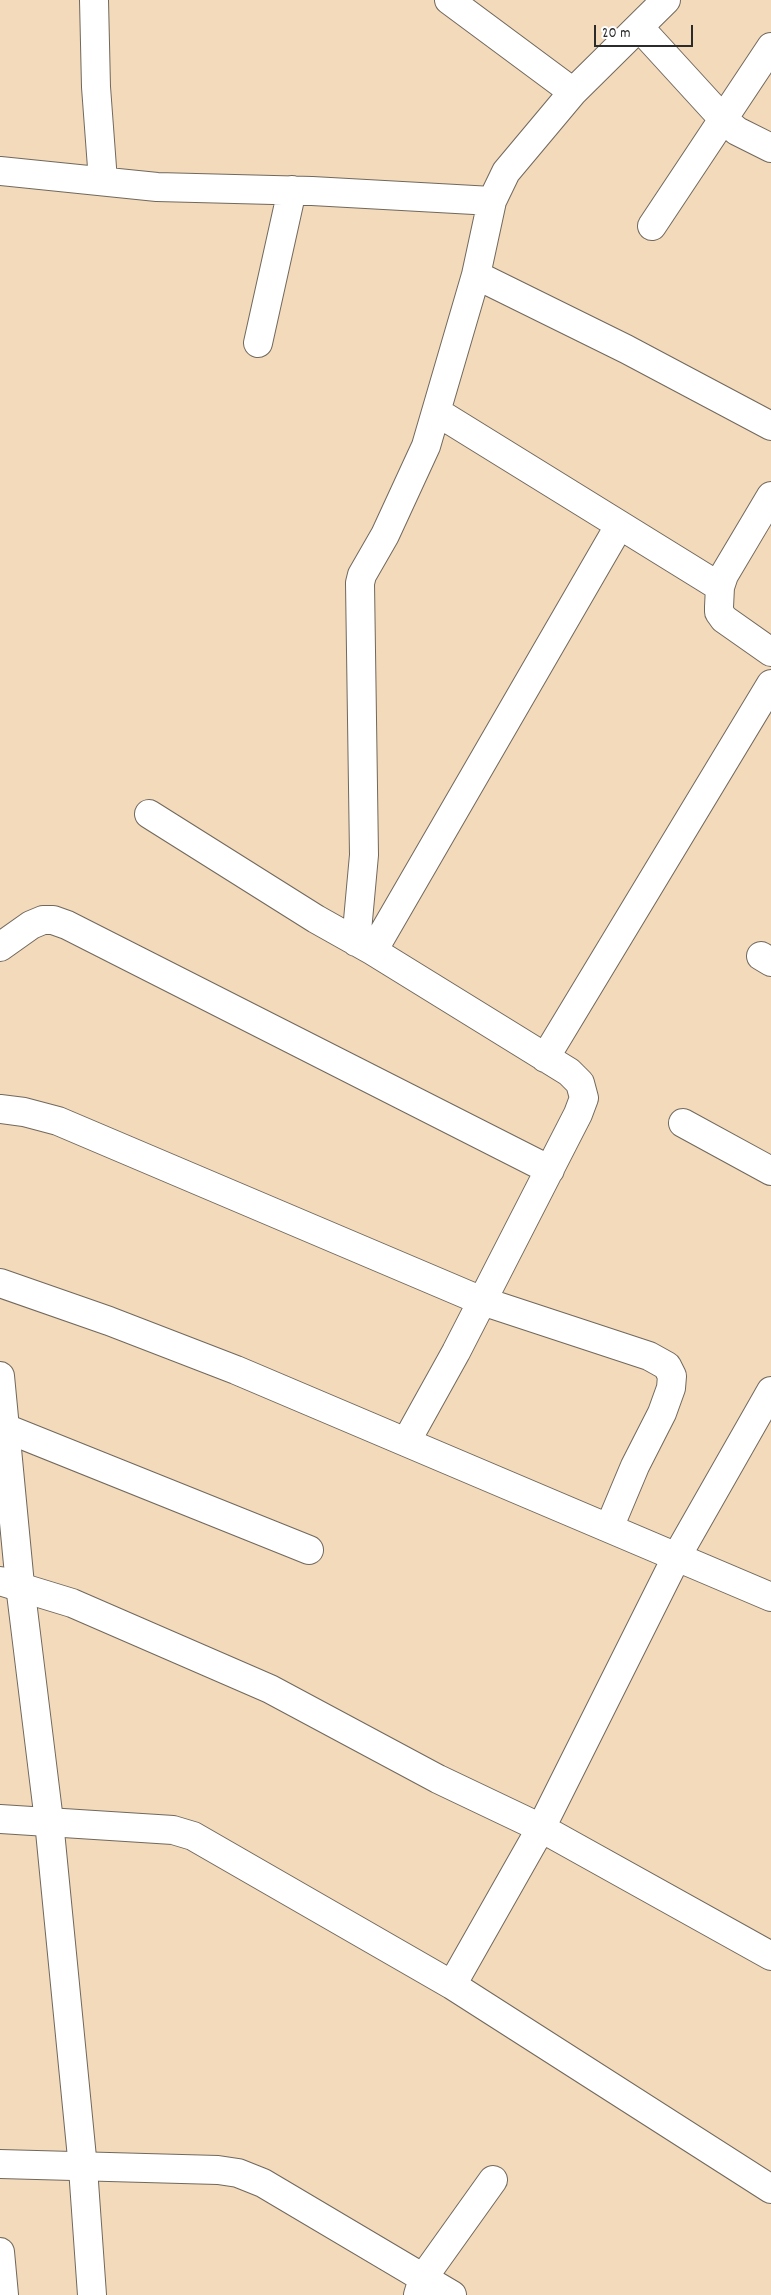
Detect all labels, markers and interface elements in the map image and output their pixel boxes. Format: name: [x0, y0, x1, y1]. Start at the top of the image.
scale bar: [596, 15, 695, 47]
text: 20 m: [602, 23, 630, 45]

